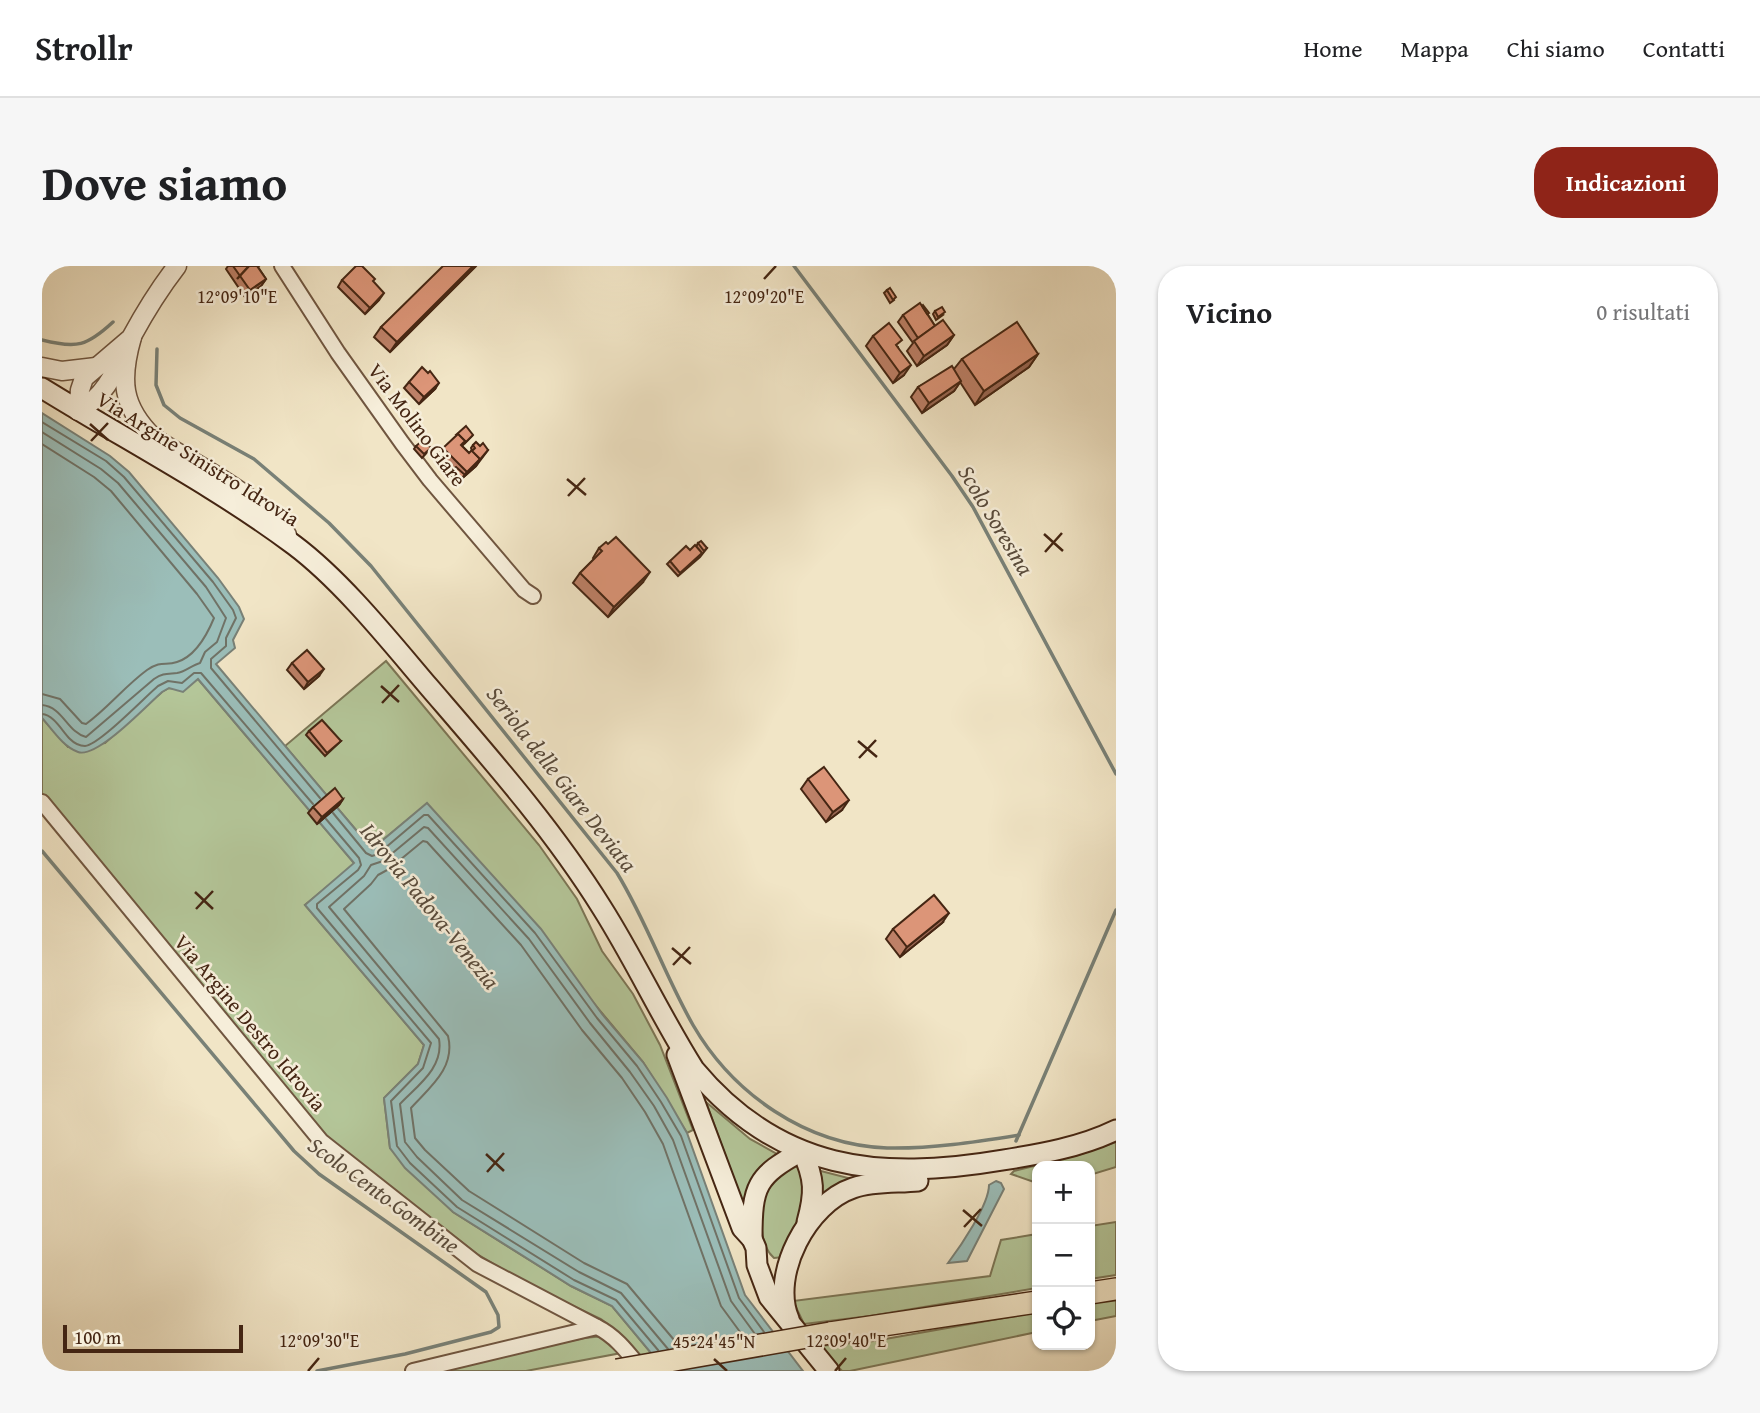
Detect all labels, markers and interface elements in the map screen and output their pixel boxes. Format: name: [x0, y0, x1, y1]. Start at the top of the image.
text: Strollr: [35, 24, 133, 72]
text: Home: [1303, 31, 1362, 66]
text: Mappa: [1400, 31, 1469, 66]
text: Chi siamo: [1507, 31, 1605, 66]
text: Contatti: [1643, 31, 1725, 66]
text: Dove siamo: [42, 146, 287, 218]
button: Indicazioni: [1534, 147, 1718, 218]
text: 12°09'10"E: [197, 283, 277, 310]
text: 12°09'20"E: [724, 283, 804, 310]
text: Vicino: [1186, 290, 1272, 334]
text: 0 risultati: [1596, 295, 1690, 328]
street label: Via Molino Giare: [361, 356, 474, 493]
street label: Via Argine Sinistro Idrovia: [91, 383, 306, 534]
water label: Scolo Soresina: [950, 458, 1043, 582]
water label: Seriola delle Giare Deviata: [479, 679, 646, 879]
water label: Idrovia Padova-Venezia: [353, 815, 508, 996]
street label: Via Argine Destro Idrovia: [167, 927, 334, 1118]
water label: Scolo Cento Gombine: [302, 1128, 467, 1261]
map controls: [1032, 1161, 1095, 1350]
button: +: [1032, 1161, 1095, 1224]
button: −: [1032, 1224, 1095, 1287]
button: locate: [1032, 1287, 1095, 1350]
scale bar: [63, 1322, 243, 1354]
text: 100 m: [74, 1323, 121, 1351]
text: 12°09'30"E: [279, 1327, 359, 1354]
text: 12°09'40"E: [806, 1327, 886, 1354]
text: 45°24'45"N: [673, 1328, 756, 1355]

